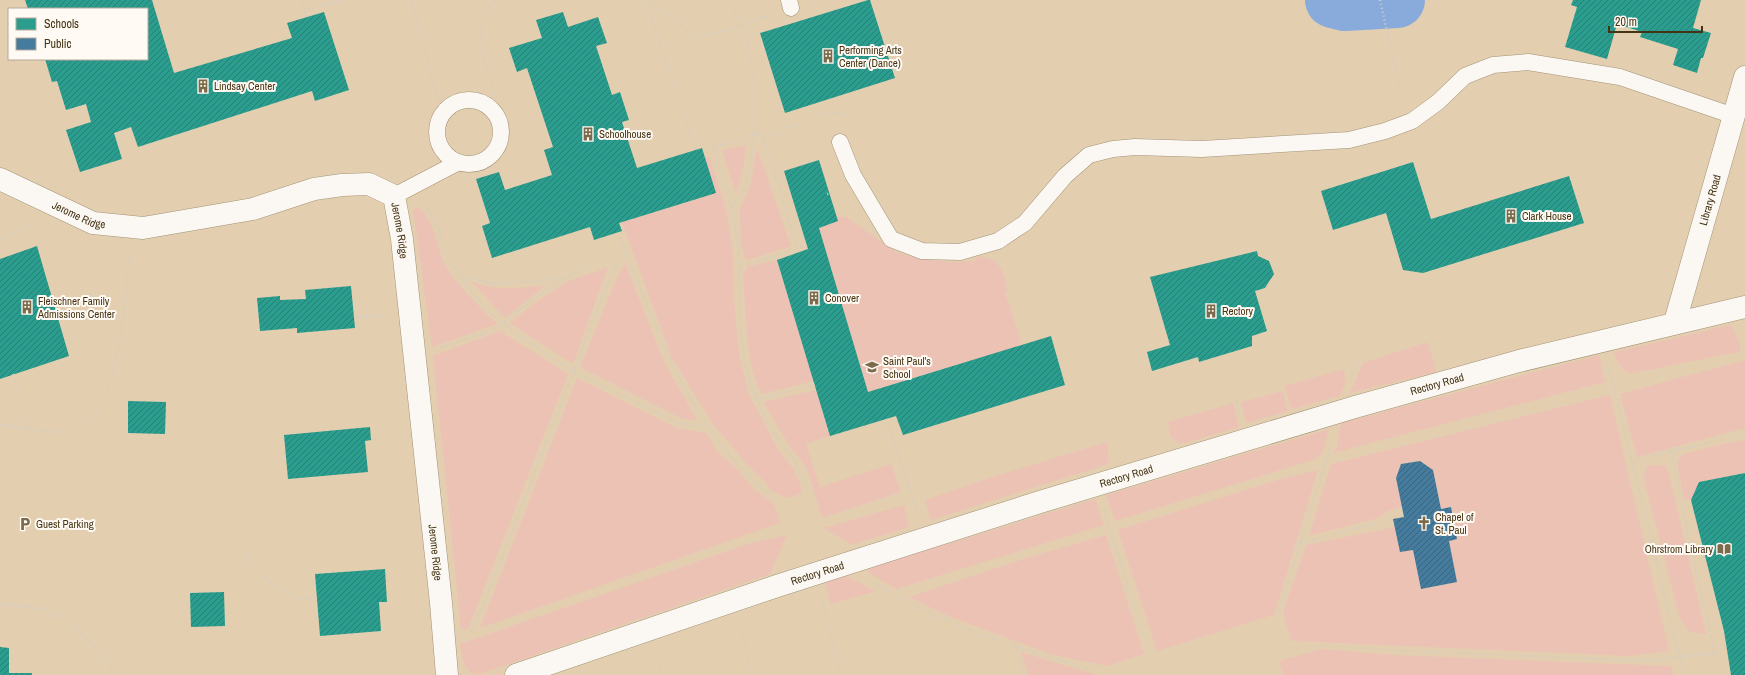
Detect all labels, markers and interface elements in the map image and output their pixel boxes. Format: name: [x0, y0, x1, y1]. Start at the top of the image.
legend: [8, 8, 148, 60]
scale bar: [1609, 8, 1702, 34]
text: 20 m: [1615, 14, 1637, 30]
text: Schools: [44, 16, 79, 32]
text: Public: [44, 36, 71, 52]
place label: Performing Arts Center (Dance): [839, 43, 902, 70]
building icon: Performing Arts Center (Dance): [820, 48, 836, 64]
building icon: Lindsay Center: [195, 78, 211, 94]
place label: Lindsay Center: [214, 79, 275, 93]
building icon: Schoolhouse: [580, 126, 596, 142]
place label: Schoolhouse: [599, 127, 651, 141]
street label: Library Road: [1696, 173, 1724, 227]
street label: Jerome Ridge: [50, 198, 106, 231]
street label: Jerome Ridge: [388, 201, 411, 259]
building icon: Clark House: [1503, 208, 1519, 224]
place label: Clark House: [1522, 209, 1572, 223]
building icon: Conover: [806, 290, 822, 306]
place label: Conover: [825, 291, 859, 305]
place label: Fleischner Family Admissions Center: [37, 294, 115, 321]
building icon: Fleischner Family Admissions Center: [19, 299, 35, 315]
building icon: Rectory: [1203, 303, 1219, 319]
place label: Rectory: [1222, 304, 1254, 318]
place label: Saint Paul's School: [883, 354, 931, 381]
school or university icon: Saint Paul's School: [864, 359, 880, 375]
street label: Rectory Road: [1408, 370, 1465, 398]
street label: Rectory Road: [1098, 461, 1155, 491]
place label: Chapel of St. Paul: [1435, 510, 1474, 537]
church icon: Chapel of St. Paul: [1416, 515, 1432, 531]
parking icon: Guest Parking: [17, 516, 33, 532]
place label: Guest Parking: [36, 517, 94, 531]
street label: Jerome Ridge: [426, 524, 446, 581]
library icon: Ohrstrom Library: [1716, 541, 1732, 557]
place label: Ohrstrom Library: [1645, 542, 1713, 556]
street label: Rectory Road: [789, 558, 846, 588]

